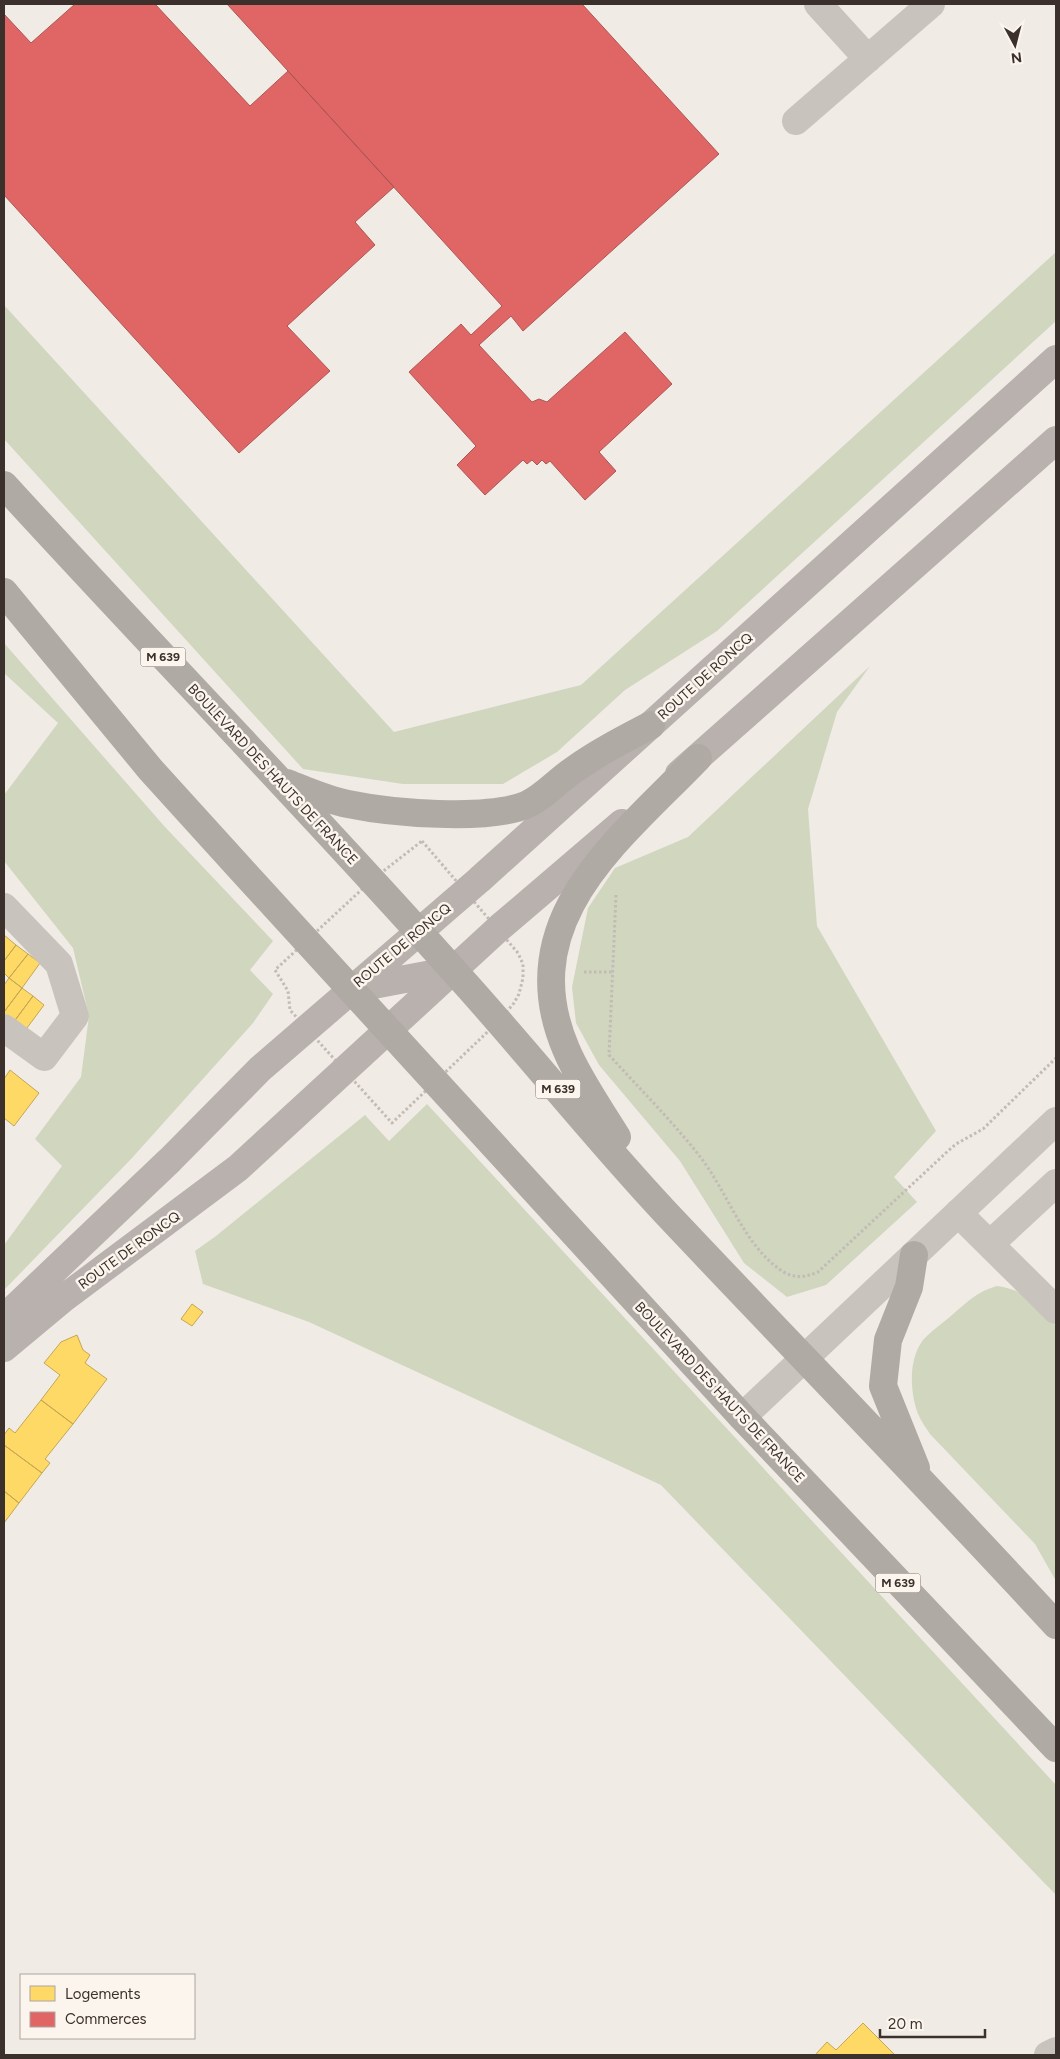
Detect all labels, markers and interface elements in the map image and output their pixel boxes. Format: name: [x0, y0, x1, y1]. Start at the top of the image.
north arrow: [990, 20, 1040, 70]
text: N: [1010, 48, 1023, 67]
street label: ROUTE DE RONCQ: [654, 629, 756, 723]
road number: M 639: [140, 648, 186, 666]
street label: BOULEVARD DES HAUTS DE FRANCE: [184, 680, 361, 868]
street label: ROUTE DE RONCQ: [350, 900, 454, 991]
road number: M 639: [536, 1080, 580, 1098]
street label: ROUTE DE RONCQ: [75, 1208, 184, 1293]
street label: BOULEVARD DES HAUTS DE FRANCE: [631, 1298, 808, 1486]
road number: M 639: [876, 1574, 920, 1592]
legend: [20, 1974, 195, 2039]
text: Logements: [65, 1985, 140, 2003]
scale bar: [880, 2006, 985, 2038]
text: Commerces: [65, 2010, 147, 2028]
text: 20 m: [888, 2015, 922, 2033]

